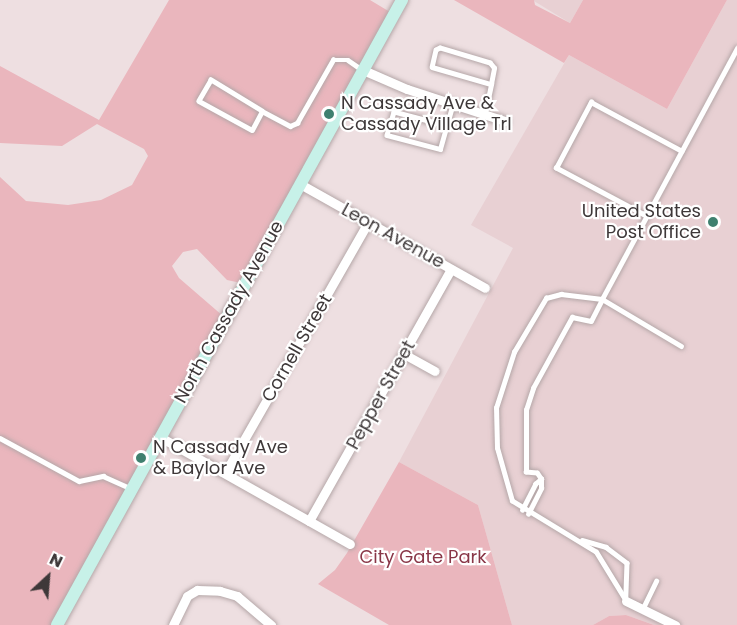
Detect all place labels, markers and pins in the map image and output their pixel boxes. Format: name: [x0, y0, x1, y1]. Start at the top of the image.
place label: N Cassady Ave & Cassady Village Trl: [341, 93, 512, 136]
marker: N Cassady Ave & Cassady Village Trl: [322, 107, 336, 121]
place label: United States Post Office: [582, 201, 701, 244]
marker: United States Post Office: [706, 215, 720, 229]
place label: N Cassady Ave & Baylor Ave: [153, 437, 288, 480]
marker: N Cassady Ave & Baylor Ave: [134, 451, 148, 465]

